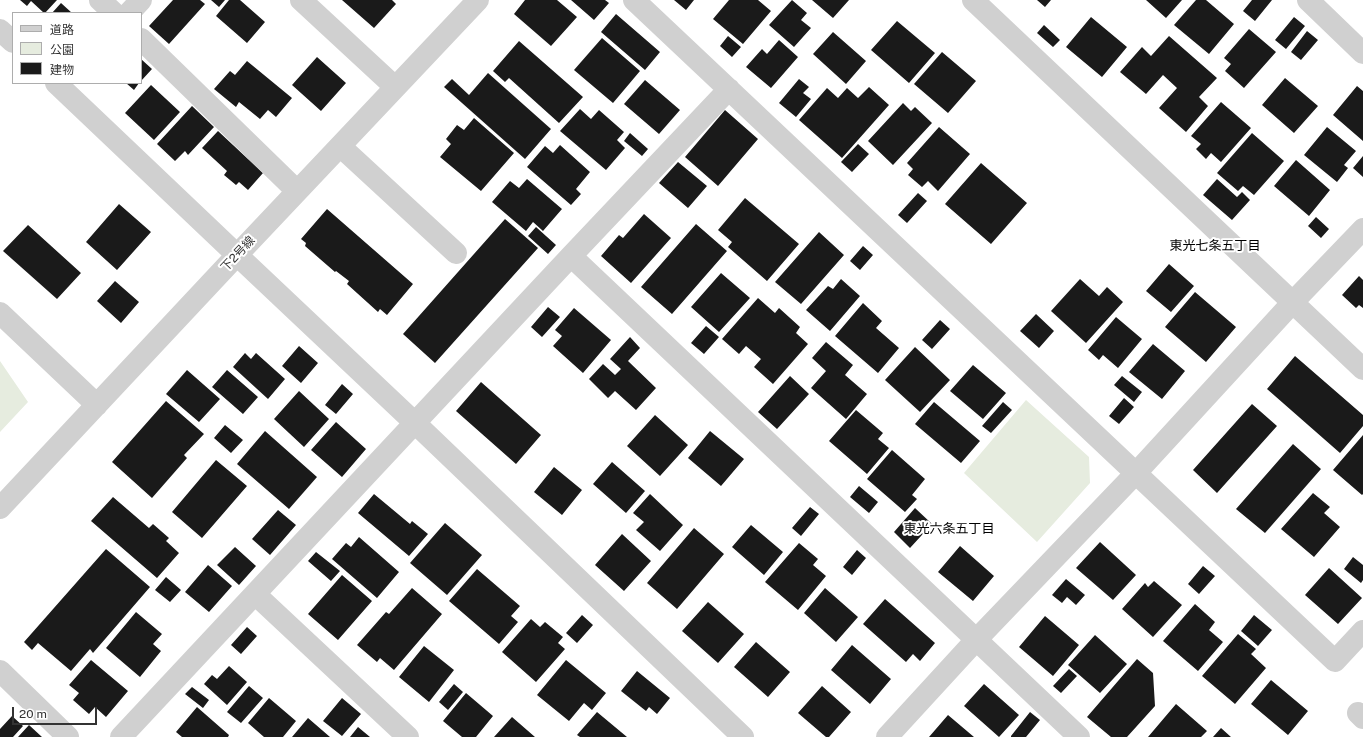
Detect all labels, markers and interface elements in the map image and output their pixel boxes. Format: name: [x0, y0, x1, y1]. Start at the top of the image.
legend: [12, 12, 142, 84]
text: 道路: [50, 23, 74, 37]
text: 公園: [50, 43, 74, 57]
text: 建物: [50, 63, 74, 77]
street label: 下2号線: [218, 233, 258, 275]
district label: 東光七条五丁目: [1170, 238, 1260, 254]
district label: 東光六条五丁目: [904, 521, 994, 537]
scale bar: [14, 699, 99, 725]
text: 20 m: [19, 707, 47, 721]

